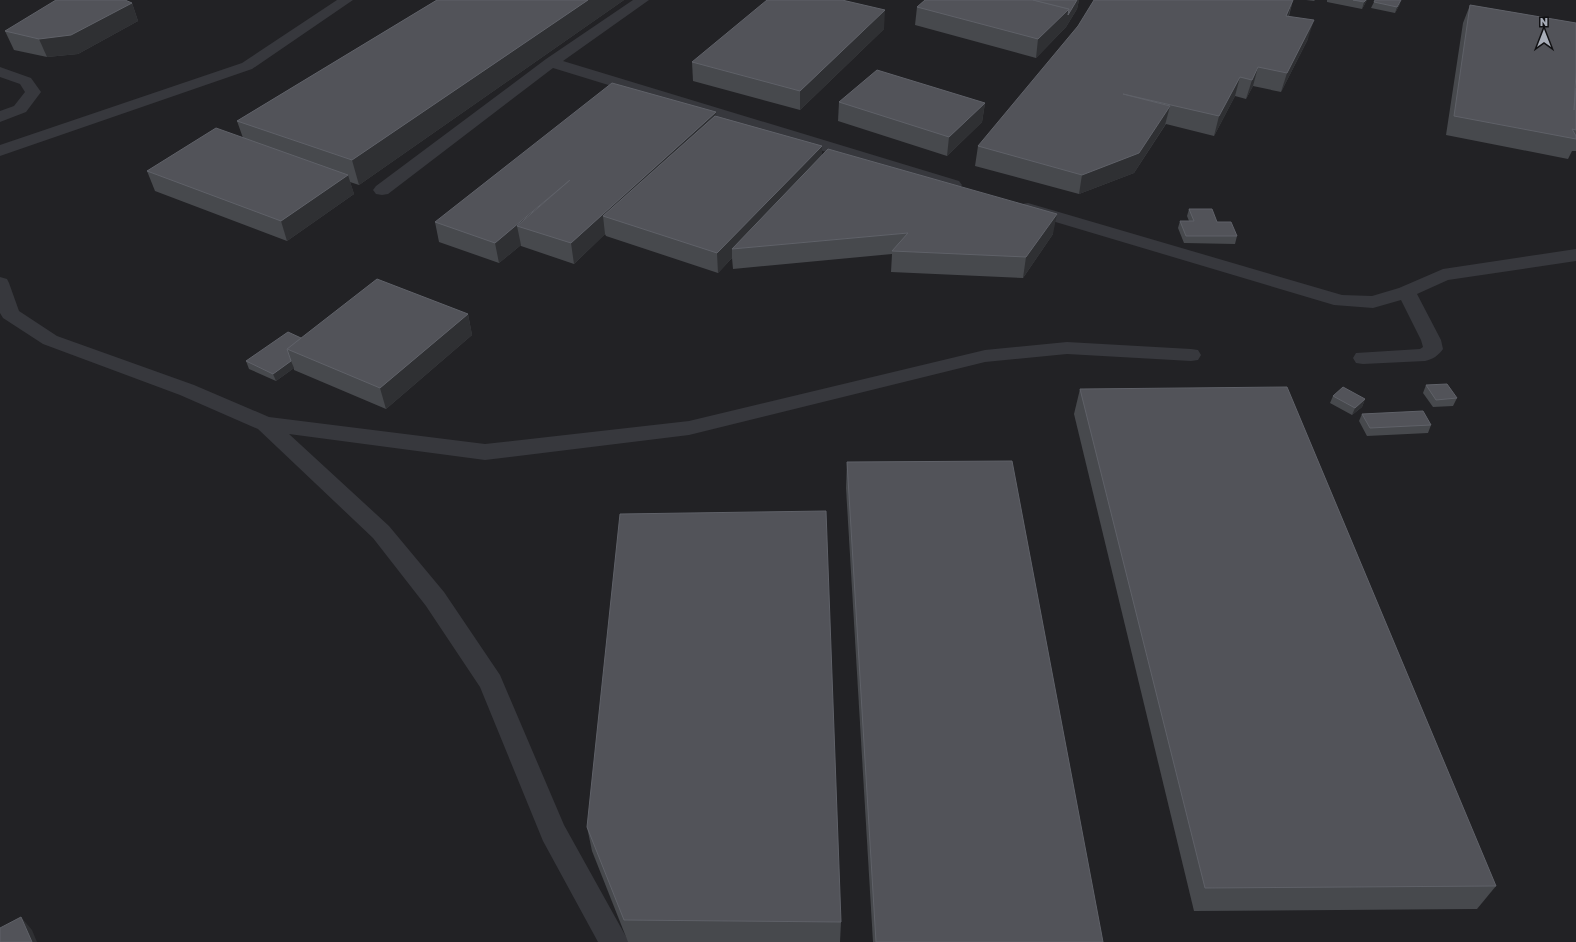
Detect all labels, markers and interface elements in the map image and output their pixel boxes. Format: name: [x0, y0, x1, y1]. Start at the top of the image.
north arrow: [1524, 12, 1564, 52]
text: N: [1540, 15, 1548, 28]

